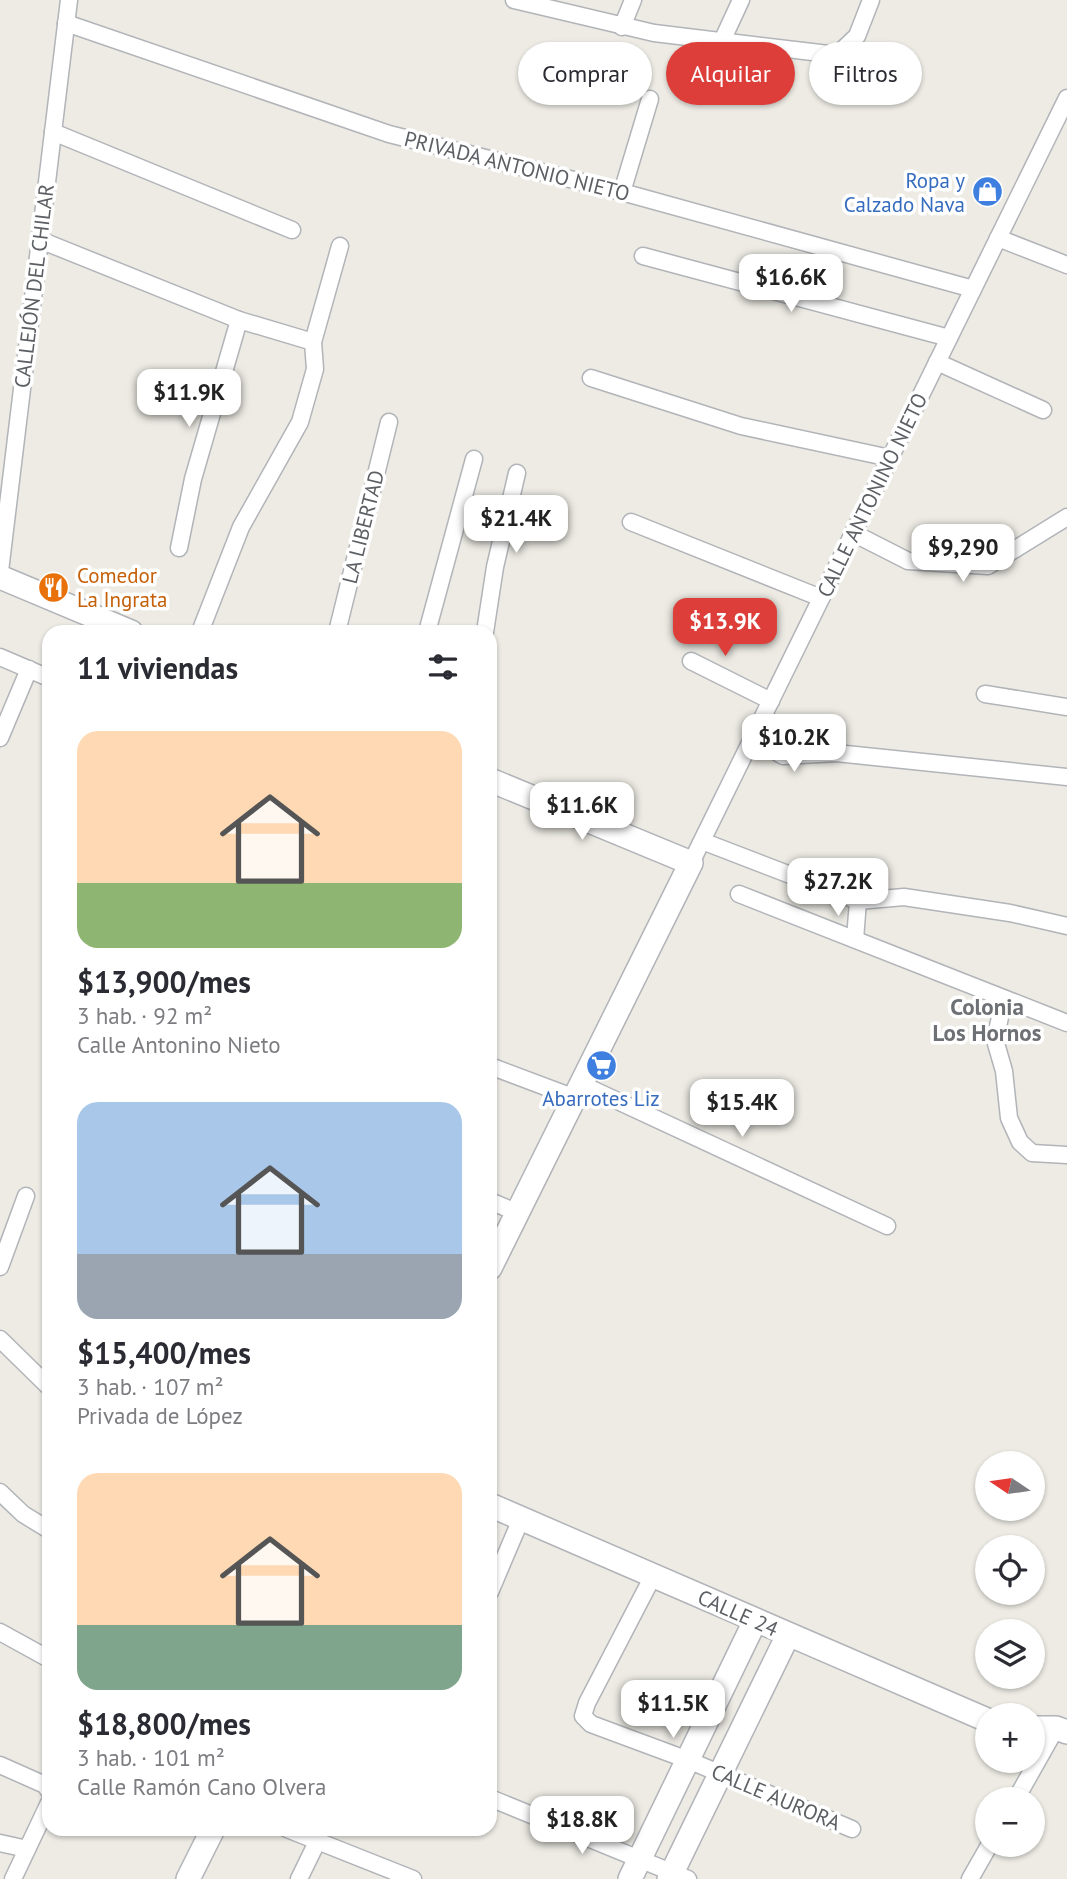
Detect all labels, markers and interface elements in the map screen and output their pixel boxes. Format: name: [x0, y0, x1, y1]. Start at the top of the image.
chip: Comprar: [518, 42, 652, 105]
chip: Alquilar: [666, 42, 795, 105]
chip: Filtros: [809, 42, 922, 105]
street label: PRIVADA ANTONIO NIETO: [401, 125, 633, 207]
place label: Ropa y Calzado Nava: [844, 167, 965, 218]
shop icon: Ropa y Calzado Nava: [971, 175, 1005, 209]
street label: CALLEJÓN DEL CHILAR: [8, 182, 60, 390]
pin: $16.6K: [734, 254, 848, 314]
text: $16.6K: [755, 262, 827, 291]
pin: $11.9K: [132, 370, 246, 429]
text: $11.9K: [153, 377, 225, 406]
street label: CALLE ANTONINO NIETO: [811, 388, 933, 602]
street label: LA LIBERTAD: [336, 467, 390, 587]
pin: $21.4K: [459, 496, 573, 555]
text: $21.4K: [480, 503, 552, 532]
pin: $9,290: [906, 524, 1020, 584]
text: $9,290: [927, 532, 999, 561]
place label: Comedor La Ingrata: [77, 562, 167, 613]
restaurant icon: Comedor La Ingrata: [37, 570, 71, 604]
pin: $13.9K: [668, 598, 782, 658]
text: $13.9K: [689, 606, 761, 635]
text: 11 viviendas: [77, 648, 238, 687]
icon: filters: [424, 648, 462, 686]
pin: $10.2K: [737, 714, 851, 774]
text: $10.2K: [758, 722, 830, 751]
icon: home: [207, 776, 333, 902]
pin: $11.6K: [525, 782, 639, 842]
text: $11.6K: [546, 790, 618, 819]
pin: $27.2K: [781, 858, 895, 918]
text: $27.2K: [803, 866, 873, 895]
text: $13,900/mes: [77, 962, 251, 1001]
district label: Colonia Los Hornos: [933, 992, 1042, 1047]
text: 3 hab. · 92 m²: [77, 1001, 212, 1030]
text: Calle Antonino Nieto: [77, 1030, 281, 1059]
supermarket icon: Abarrotes Liz: [584, 1049, 618, 1083]
pin: $15.4K: [685, 1080, 799, 1139]
place label: Abarrotes Liz: [542, 1085, 660, 1112]
text: $15.4K: [706, 1087, 778, 1116]
icon: home: [207, 1147, 333, 1273]
text: $15,400/mes: [77, 1333, 251, 1372]
text: 3 hab. · 107 m²: [77, 1372, 224, 1401]
text: Privada de López: [77, 1401, 243, 1430]
north arrow: [975, 1451, 1045, 1521]
map controls: [975, 1451, 1045, 1857]
icon: home: [207, 1518, 333, 1644]
button: locate: [975, 1535, 1045, 1605]
street label: CALLE 24: [694, 1583, 782, 1643]
button: layers: [975, 1619, 1045, 1689]
pin: $11.5K: [616, 1680, 730, 1740]
text: $11.5K: [637, 1688, 709, 1717]
button: +: [975, 1703, 1045, 1773]
text: $18,800/mes: [77, 1704, 251, 1743]
text: 3 hab. · 101 m²: [77, 1743, 225, 1772]
street label: CALLE AURORA: [707, 1758, 845, 1837]
text: Calle Ramón Cano Olvera: [77, 1772, 326, 1801]
button: −: [975, 1787, 1045, 1857]
pin: $18.8K: [525, 1797, 639, 1856]
text: $18.8K: [546, 1804, 618, 1833]

